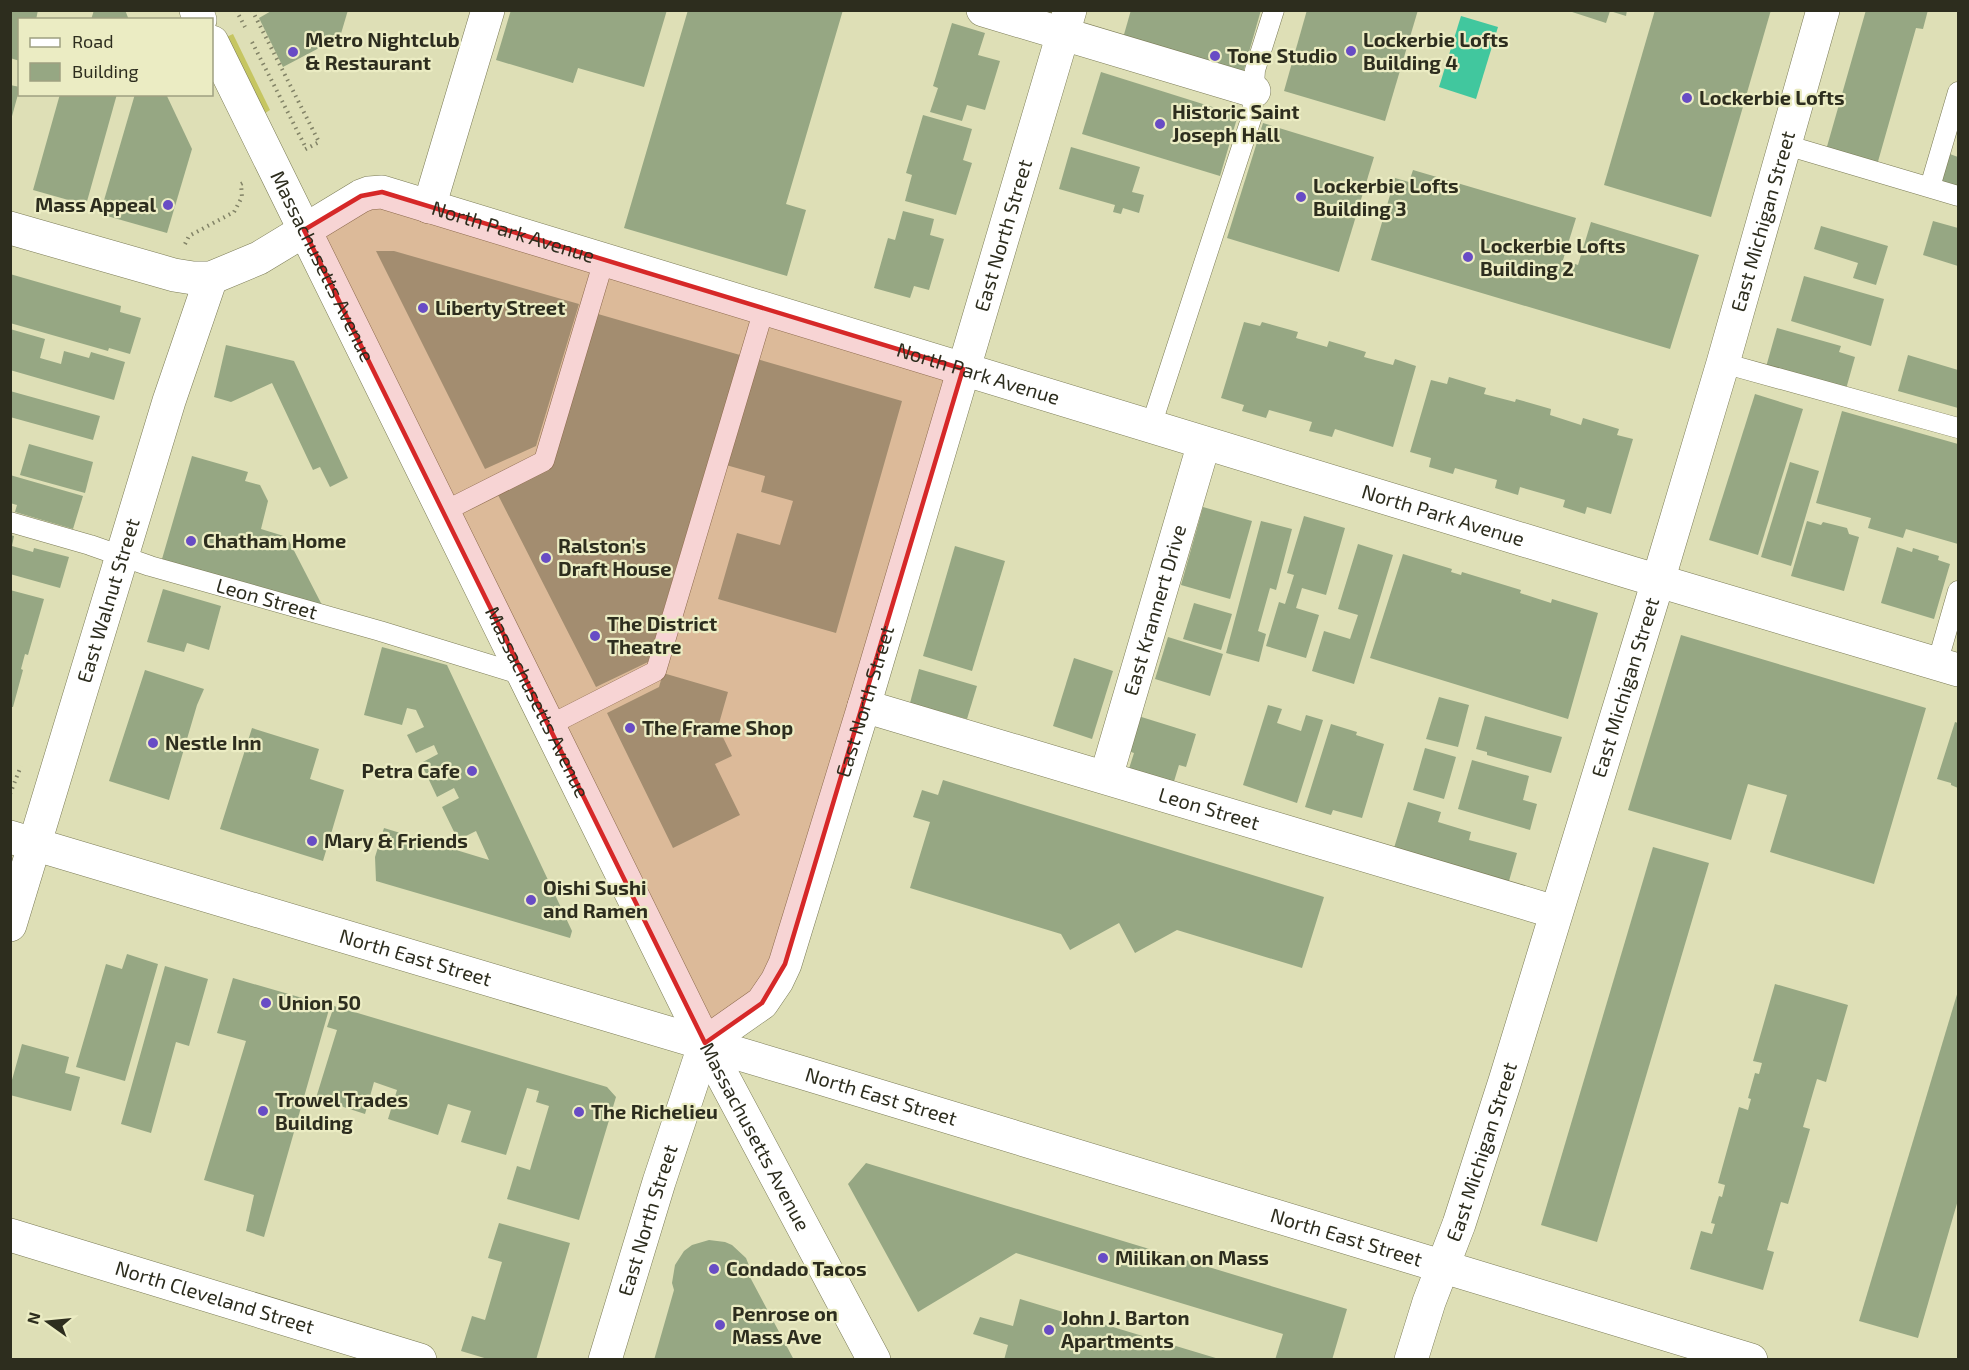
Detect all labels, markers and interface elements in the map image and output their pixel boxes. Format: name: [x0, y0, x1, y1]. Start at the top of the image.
legend: [18, 18, 213, 96]
place label: Metro Nightclub & Restaurant: [305, 27, 460, 74]
place label: Lockerbie Lofts Building 4: [1363, 27, 1509, 74]
text: Road: [72, 30, 113, 52]
place label: Tone Studio: [1227, 43, 1337, 67]
marker: Lockerbie Lofts Building 4: [1344, 44, 1358, 58]
marker: Metro Nightclub & Restaurant: [286, 45, 300, 59]
marker: Tone Studio: [1208, 49, 1222, 63]
text: Building: [72, 60, 139, 82]
place label: Lockerbie Lofts: [1699, 85, 1845, 109]
marker: Lockerbie Lofts: [1680, 91, 1694, 105]
place label: Historic Saint Joseph Hall: [1172, 99, 1299, 146]
marker: Historic Saint Joseph Hall: [1153, 117, 1167, 131]
street label: East Michigan Street: [1725, 128, 1799, 314]
street label: East North Street: [968, 156, 1036, 314]
street label: Massachusetts Avenue: [266, 166, 381, 365]
place label: Lockerbie Lofts Building 3: [1313, 173, 1459, 220]
marker: Lockerbie Lofts Building 3: [1294, 190, 1308, 204]
place label: Mass Appeal: [35, 192, 156, 216]
street label: North Park Avenue: [429, 195, 598, 267]
marker: Mass Appeal: [161, 198, 175, 212]
place label: Lockerbie Lofts Building 2: [1480, 233, 1626, 280]
marker: Lockerbie Lofts Building 2: [1461, 250, 1475, 264]
place label: Liberty Street: [435, 295, 565, 320]
marker: Liberty Street: [416, 301, 430, 315]
street label: North Park Avenue: [894, 337, 1063, 409]
street label: North Park Avenue: [1359, 478, 1528, 551]
street label: East Walnut Street: [71, 515, 144, 685]
street label: East Krannert Drive: [1118, 521, 1190, 698]
place label: Chatham Home: [203, 528, 346, 552]
place label: Ralston's Draft House: [558, 533, 672, 580]
marker: Chatham Home: [184, 534, 198, 548]
marker: Ralston's Draft House: [539, 551, 553, 565]
street label: Leon Street: [214, 572, 321, 624]
street label: East Michigan Street: [1586, 594, 1663, 780]
street label: Massachusetts Avenue: [481, 602, 595, 801]
place label: The District Theatre: [607, 611, 717, 658]
street label: East North Street: [830, 622, 898, 780]
marker: The District Theatre: [588, 629, 602, 643]
place label: The Frame Shop: [642, 715, 793, 739]
marker: The Frame Shop: [623, 721, 637, 735]
place label: Nestle Inn: [165, 730, 262, 754]
marker: Nestle Inn: [146, 736, 160, 750]
place label: Petra Cafe: [362, 758, 460, 782]
marker: Petra Cafe: [465, 764, 479, 778]
street label: Leon Street: [1156, 782, 1263, 834]
place label: Mary & Friends: [324, 828, 468, 853]
marker: Mary & Friends: [305, 834, 319, 848]
place label: Oishi Sushi and Ramen: [543, 875, 648, 922]
marker: Oishi Sushi and Ramen: [524, 893, 538, 907]
street label: North East Street: [337, 923, 495, 991]
place label: Union 50: [278, 990, 361, 1014]
marker: Union 50: [259, 996, 273, 1010]
street label: Massachusetts Avenue: [696, 1038, 816, 1235]
street label: East Michigan Street: [1440, 1059, 1521, 1245]
street label: North East Street: [803, 1061, 961, 1130]
place label: Trowel Trades Building: [275, 1087, 408, 1134]
place label: The Richelieu: [591, 1099, 718, 1123]
marker: Trowel Trades Building: [256, 1104, 270, 1118]
marker: The Richelieu: [572, 1105, 586, 1119]
street label: East North Street: [612, 1141, 682, 1299]
street label: North East Street: [1268, 1202, 1426, 1271]
place label: Milikan on Mass: [1115, 1245, 1269, 1269]
marker: Milikan on Mass: [1096, 1251, 1110, 1265]
street label: North Cleveland Street: [113, 1255, 318, 1338]
place label: Condado Tacos: [726, 1256, 867, 1280]
marker: Condado Tacos: [707, 1262, 721, 1276]
north arrow: [18, 1292, 78, 1352]
place label: Penrose on Mass Ave: [732, 1301, 838, 1348]
place label: John J. Barton Apartments: [1061, 1305, 1190, 1352]
text: N: [22, 1310, 44, 1326]
marker: Penrose on Mass Ave: [713, 1318, 727, 1332]
marker: John J. Barton Apartments: [1042, 1323, 1056, 1337]

